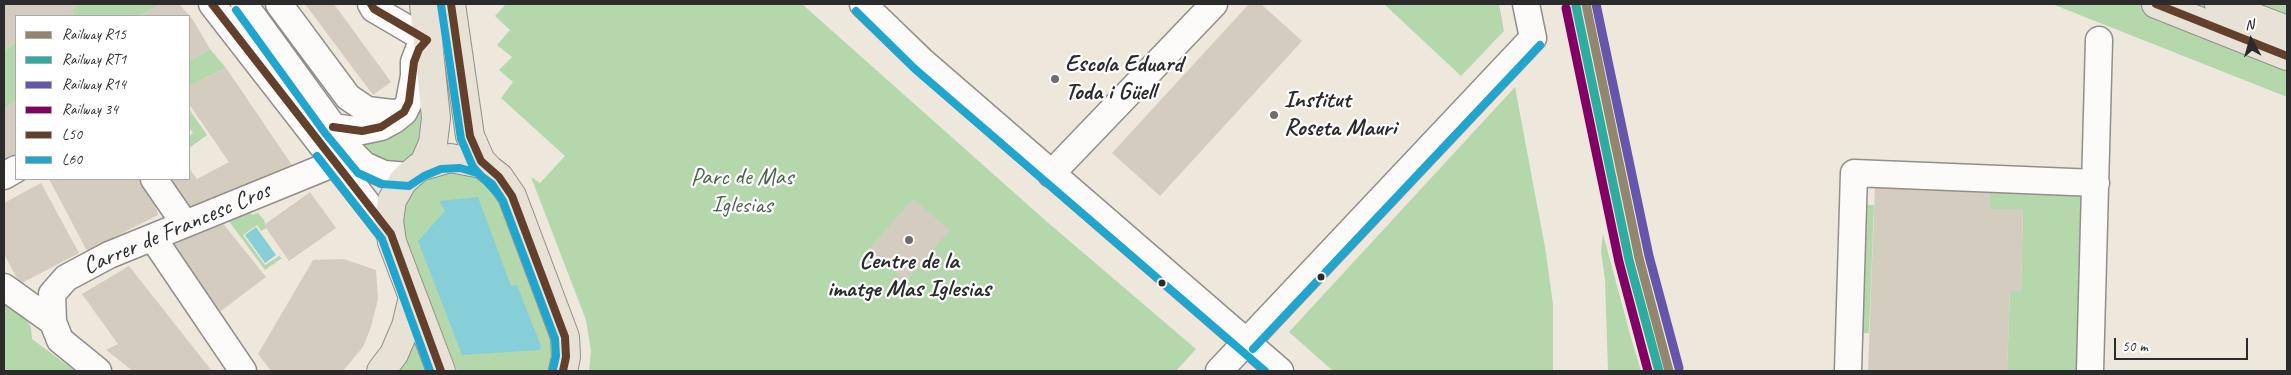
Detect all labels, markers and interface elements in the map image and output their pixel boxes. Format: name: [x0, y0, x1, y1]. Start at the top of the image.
legend: [15, 15, 190, 180]
north arrow: [2226, 15, 2276, 65]
text: N: [2244, 16, 2255, 33]
text: Railway R15: [62, 25, 126, 44]
text: Railway RT1: [62, 50, 126, 69]
place label: Escola Eduard Toda i Güell: [1065, 51, 1183, 107]
marker: Escola Eduard Toda i Güell: [1049, 73, 1061, 85]
text: Railway R14: [62, 75, 126, 94]
place label: Institut Roseta Mauri: [1284, 87, 1396, 143]
text: Railway 34: [62, 100, 118, 119]
marker: Institut Roseta Mauri: [1268, 109, 1280, 121]
text: L50: [62, 125, 82, 144]
text: L60: [62, 150, 82, 169]
park label: Parc de Mas Iglesias: [691, 164, 793, 220]
street label: Carrer de Francesc Cros: [79, 177, 275, 281]
marker: Centre de la imatge Mas Iglesias: [903, 234, 915, 246]
place label: Centre de la imatge Mas Iglesias: [827, 248, 991, 304]
unlabelled marker: [1316, 272, 1326, 282]
unlabelled marker: [1157, 278, 1167, 288]
scale bar: [2116, 328, 2250, 360]
text: 50 m: [2122, 337, 2148, 356]

